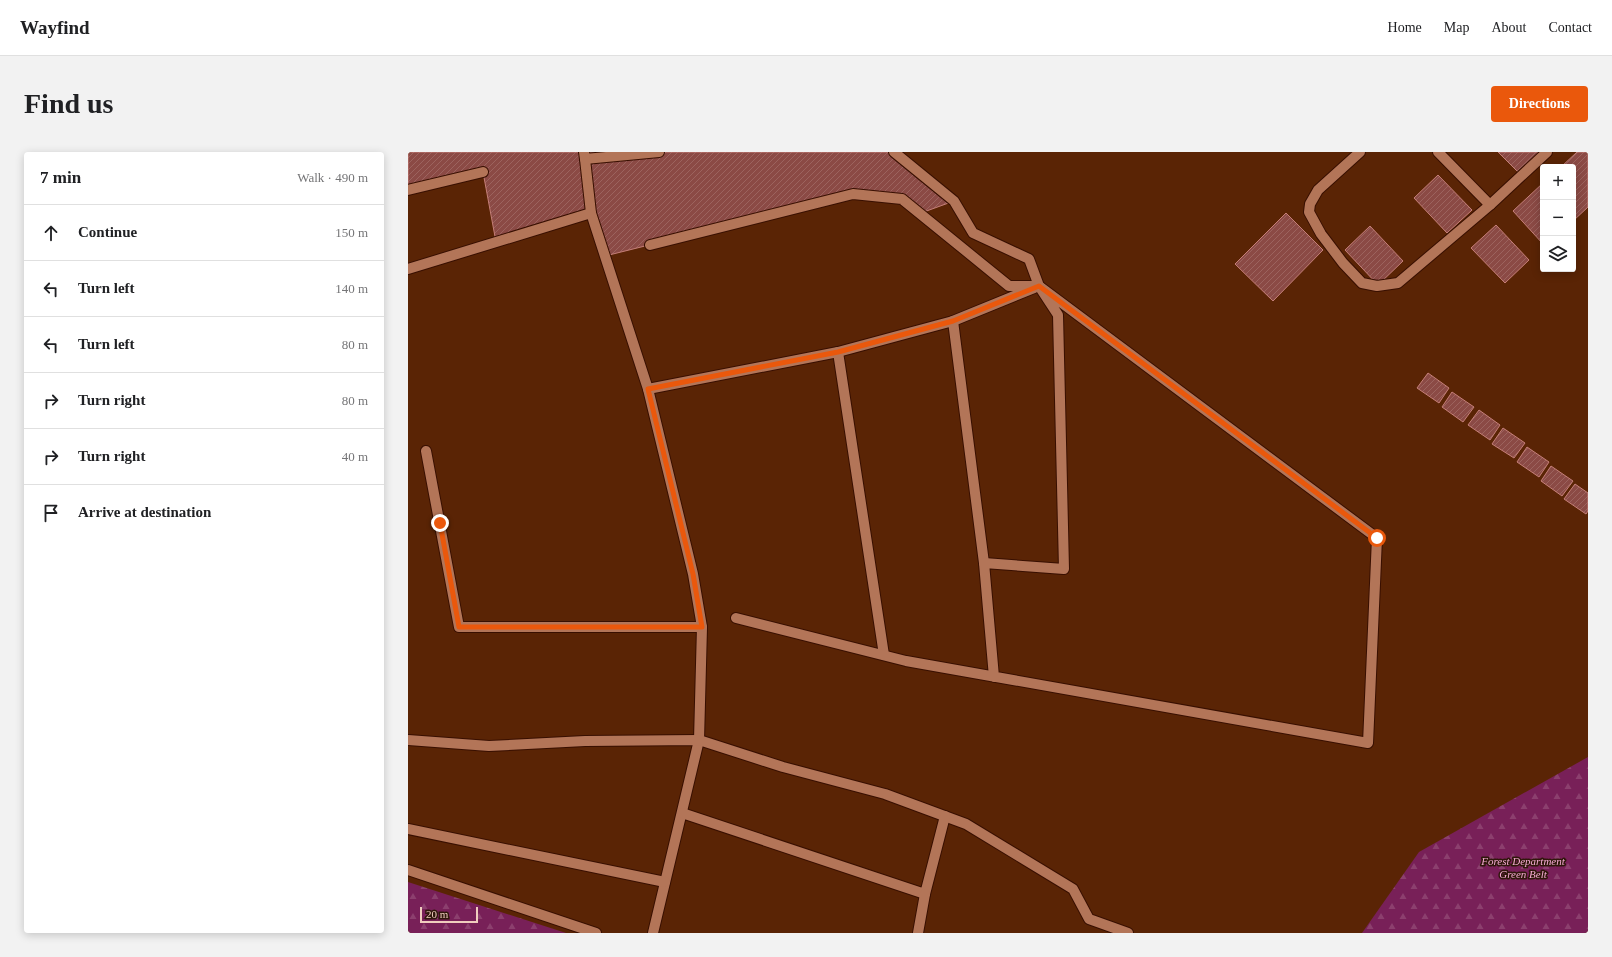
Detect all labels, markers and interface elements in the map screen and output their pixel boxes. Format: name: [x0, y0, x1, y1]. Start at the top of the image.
text: Wayfind: [20, 17, 90, 38]
text: Home: [1388, 20, 1422, 35]
text: Map: [1444, 20, 1469, 35]
text: About: [1491, 20, 1526, 35]
text: Contact: [1548, 20, 1592, 35]
button: Directions: [1491, 86, 1588, 122]
text: Find us: [24, 88, 114, 119]
map controls: [1540, 164, 1576, 272]
button: +: [1540, 164, 1576, 200]
text: 7 min: [40, 168, 81, 187]
text: Walk · 490 m: [297, 170, 368, 185]
button: −: [1540, 200, 1576, 236]
icon: ahead: [40, 222, 62, 244]
text: Continue: [78, 224, 137, 240]
text: 150 m: [335, 225, 368, 240]
button: layers: [1540, 236, 1576, 272]
icon: left: [40, 278, 62, 300]
text: Turn left: [78, 280, 135, 296]
text: 140 m: [335, 281, 368, 296]
icon: left: [40, 334, 62, 356]
text: Turn left: [78, 336, 135, 352]
text: 80 m: [342, 337, 368, 352]
icon: right: [40, 390, 62, 412]
text: Turn right: [78, 392, 145, 408]
text: 80 m: [342, 393, 368, 408]
icon: right: [40, 446, 62, 468]
text: Turn right: [78, 448, 145, 464]
text: 40 m: [342, 449, 368, 464]
icon: arrive: [40, 502, 62, 524]
text: Arrive at destination: [78, 504, 211, 520]
route end: [431, 514, 449, 532]
route start: [1368, 529, 1386, 547]
park label: Forest Department Green Belt: [1480, 855, 1566, 880]
scale bar: [420, 905, 478, 924]
text: 20 m: [426, 908, 448, 920]

